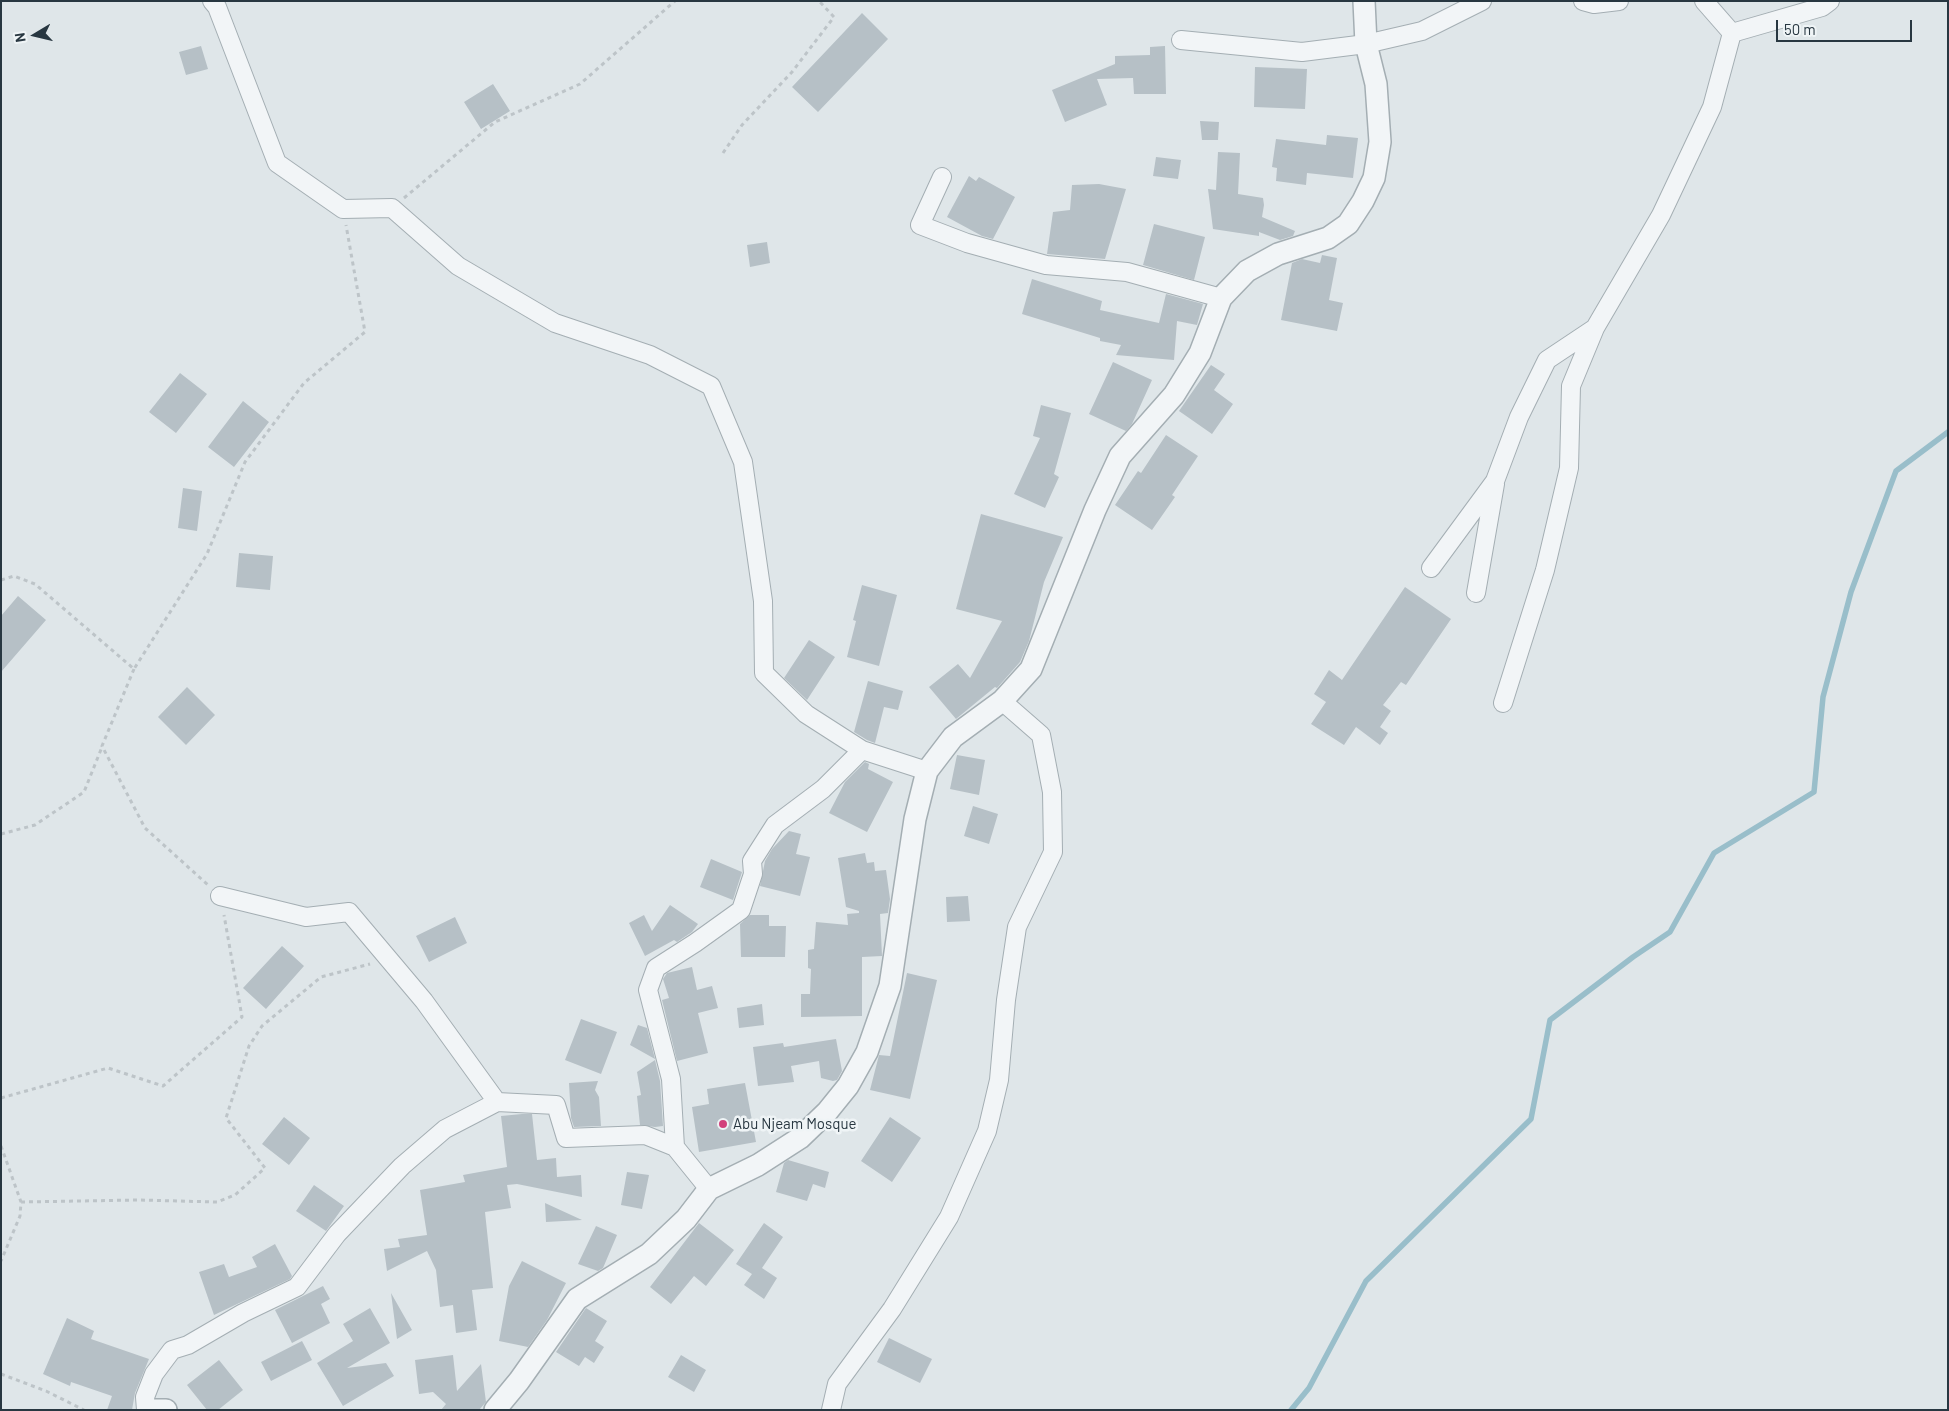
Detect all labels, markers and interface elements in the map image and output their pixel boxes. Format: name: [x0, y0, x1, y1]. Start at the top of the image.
north arrow: [10, 10, 60, 60]
scale bar: [1779, 10, 1915, 42]
text: 50 m: [1784, 20, 1816, 38]
text: N: [11, 31, 29, 43]
place label: Abu Njeam Mosque: [733, 1115, 857, 1133]
marker: Abu Njeam Mosque: [717, 1118, 729, 1130]

